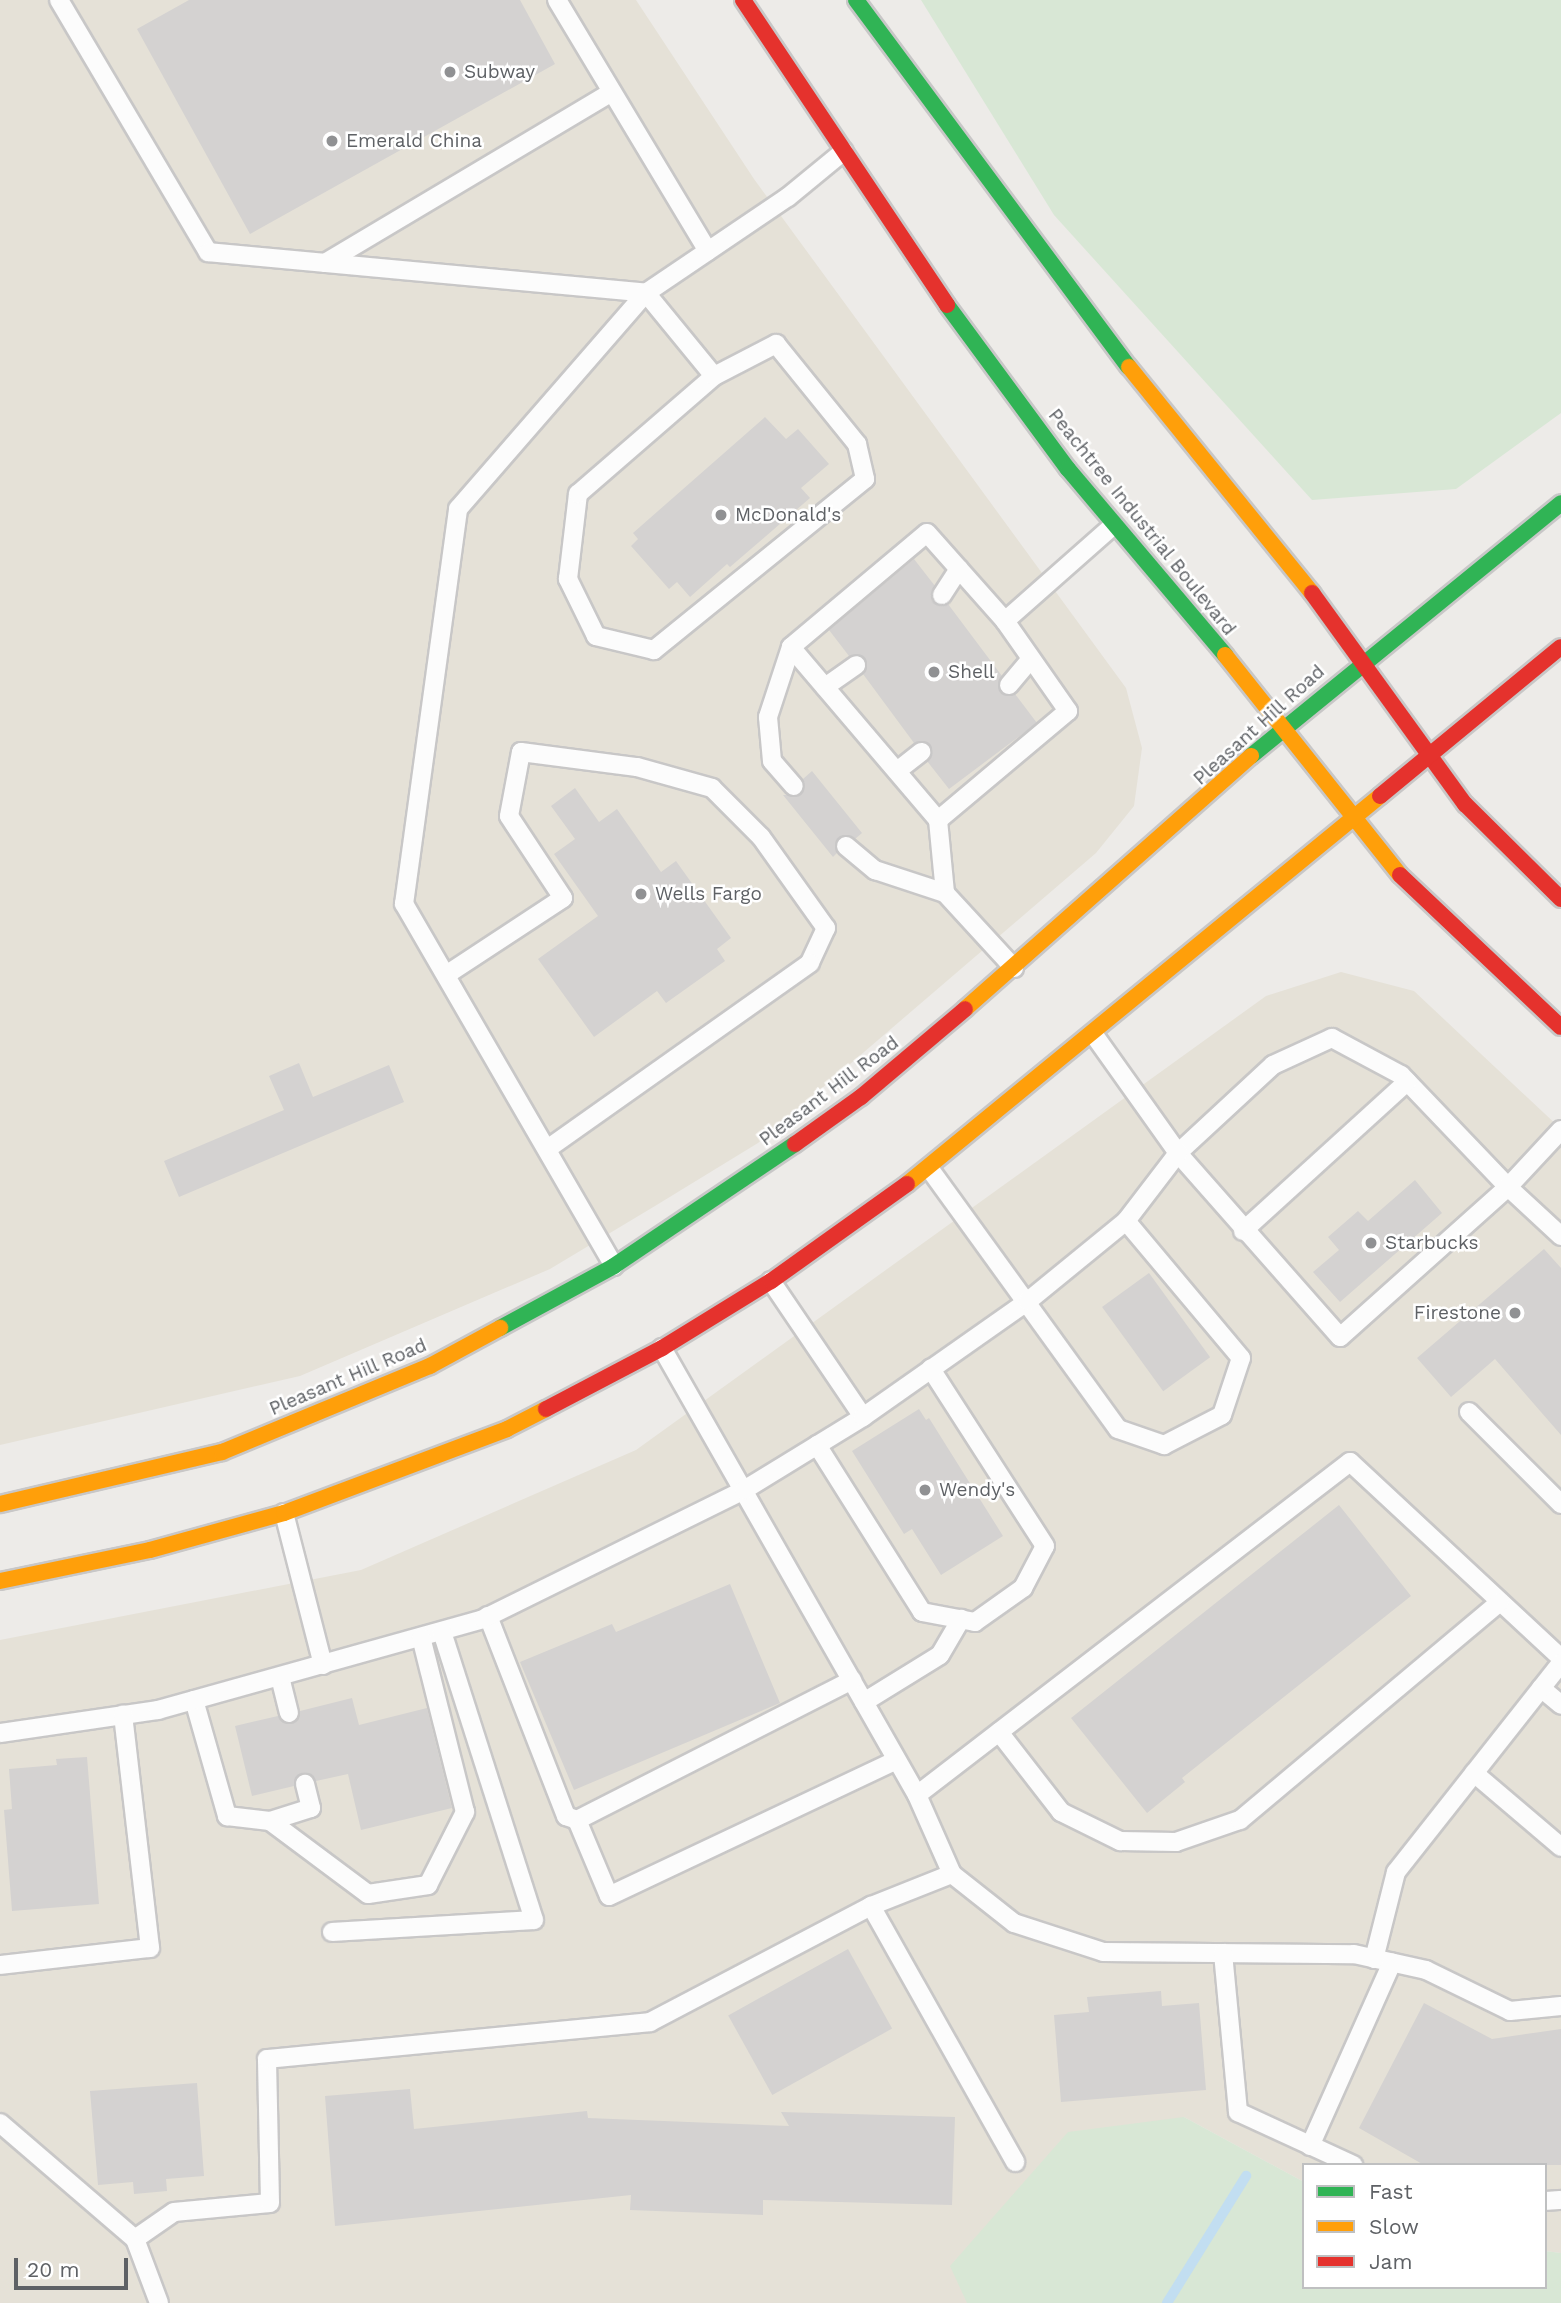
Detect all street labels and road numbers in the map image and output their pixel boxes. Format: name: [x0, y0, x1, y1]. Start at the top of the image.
street label: Peachtree Industrial Boulevard: [1043, 404, 1241, 640]
street label: Pleasant Hill Road: [1188, 660, 1330, 790]
street label: Pleasant Hill Road: [754, 1031, 904, 1151]
street label: Pleasant Hill Road: [266, 1333, 430, 1421]

